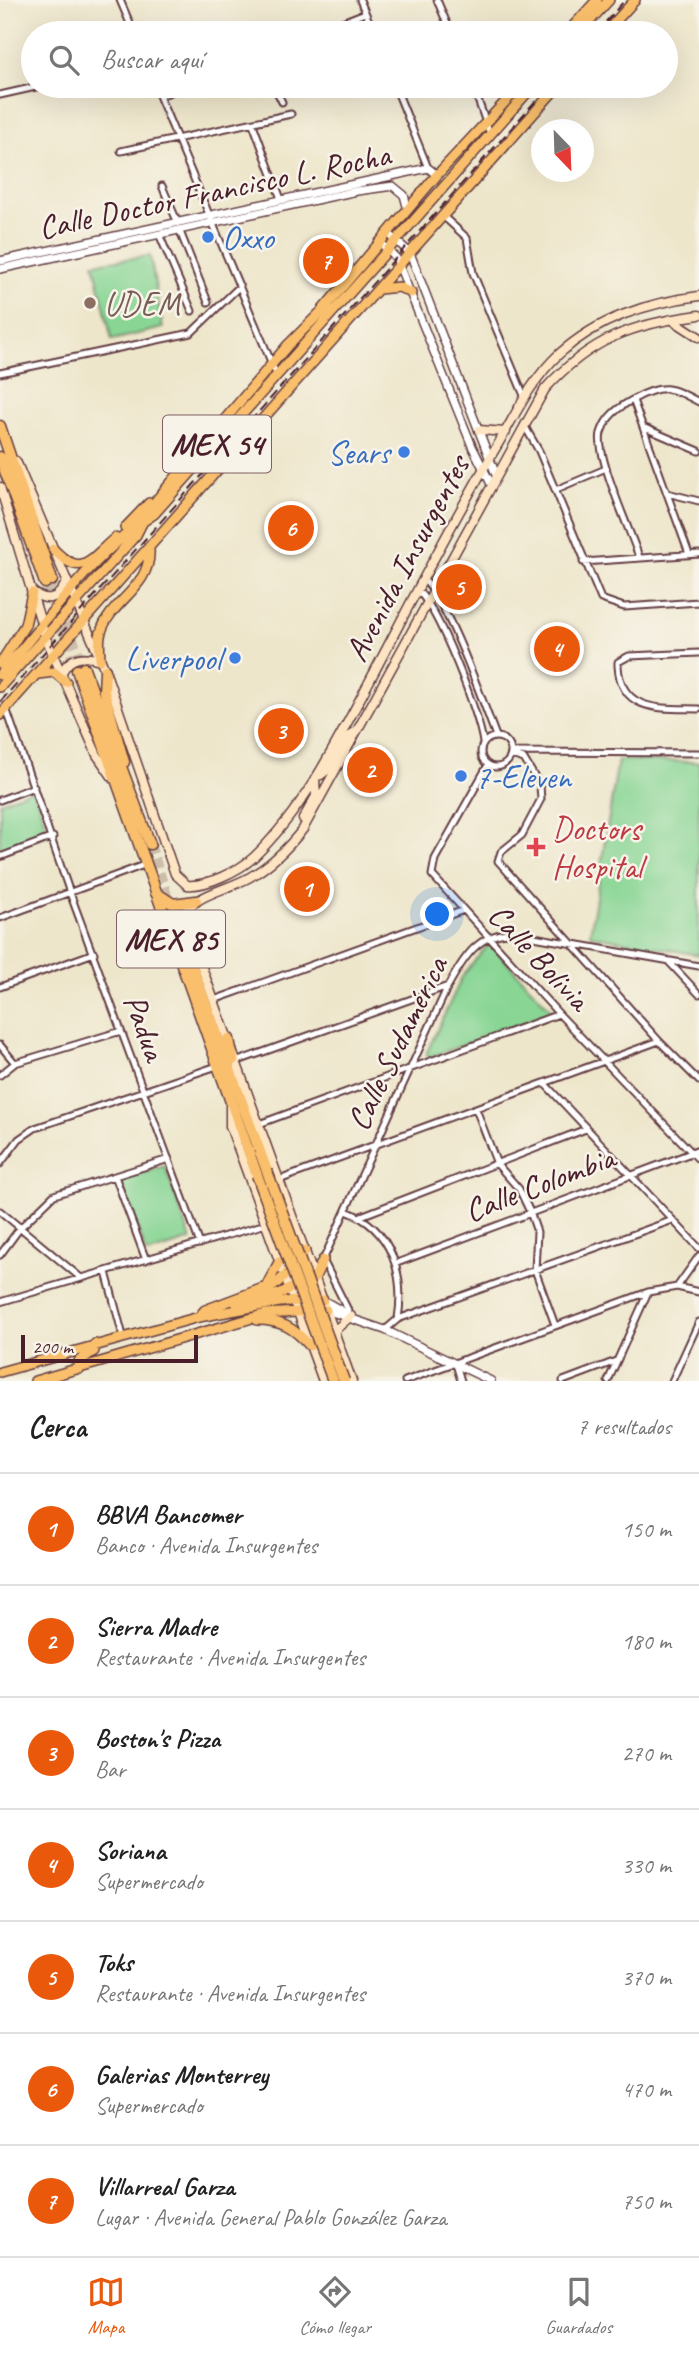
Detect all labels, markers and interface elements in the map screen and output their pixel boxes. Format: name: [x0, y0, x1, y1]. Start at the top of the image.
search box: [21, 21, 678, 98]
icon: search: [45, 41, 83, 79]
text: Buscar aquí: [101, 43, 203, 76]
north arrow: [531, 119, 594, 182]
street label: Calle Doctor Francisco L. Rocha: [35, 133, 395, 249]
place label: Oxxo: [222, 217, 276, 259]
marker: Oxxo: [200, 229, 216, 245]
pin: 7: [303, 235, 349, 287]
place label: UDEM: [104, 283, 182, 325]
marker: UDEM: [82, 295, 98, 311]
road number: MEX 54: [163, 416, 271, 472]
place label: Sears: [328, 432, 393, 474]
marker: Sears: [396, 444, 412, 460]
street label: Avenida Insurgentes: [335, 446, 480, 668]
pin: 6: [268, 502, 314, 554]
pin: 5: [436, 561, 482, 613]
pin: 4: [534, 623, 580, 675]
place label: Liverpool: [125, 638, 226, 680]
marker: Liverpool: [227, 650, 243, 666]
pin: 3: [258, 705, 304, 757]
pin: 2: [347, 744, 393, 796]
place label: 7-Eleven: [475, 756, 573, 798]
marker: 7-Eleven: [453, 768, 469, 784]
place label: Doctors Hospital: [552, 808, 648, 888]
marker: Doctors Hospital: [526, 837, 546, 857]
pin: 1: [284, 863, 330, 915]
street label: Calle Bolivia: [479, 894, 601, 1021]
your location: [420, 897, 454, 931]
road number: MEX 85: [117, 910, 225, 968]
street label: Calle Sudamérica: [337, 948, 458, 1137]
street label: Padua: [114, 989, 177, 1068]
street label: Calle Colombia: [458, 1135, 623, 1232]
scale bar: [21, 1332, 198, 1364]
text: 200 m: [32, 1335, 73, 1359]
text: Cerca: [28, 1408, 86, 1446]
text: 7 resultados: [577, 1412, 671, 1441]
text: BBVA Bancomer: [95, 1498, 242, 1531]
text: 1: [46, 1515, 56, 1544]
text: 150 m: [622, 1515, 671, 1544]
text: Banco · Avenida Insurgentes: [95, 1531, 317, 1560]
text: Sierra Madre: [95, 1610, 217, 1643]
text: 2: [46, 1627, 56, 1656]
text: 180 m: [622, 1627, 671, 1656]
text: Restaurante · Avenida Insurgentes: [95, 1643, 365, 1672]
text: Boston's Pizza: [95, 1722, 220, 1755]
text: 3: [46, 1739, 56, 1768]
text: 270 m: [622, 1739, 671, 1768]
text: Bar: [95, 1755, 125, 1784]
text: Soriana: [95, 1834, 166, 1867]
text: 4: [46, 1851, 56, 1880]
text: 330 m: [622, 1851, 671, 1880]
text: Supermercado: [95, 1867, 203, 1896]
text: Toks: [95, 1946, 133, 1979]
text: 5: [46, 1963, 56, 1992]
text: 370 m: [622, 1963, 671, 1992]
text: Restaurante · Avenida Insurgentes: [95, 1979, 365, 2008]
text: Galerias Monterrey: [95, 2058, 268, 2091]
text: 6: [46, 2075, 56, 2104]
text: 470 m: [622, 2075, 671, 2104]
text: Supermercado: [95, 2091, 203, 2120]
text: Villarreal Garza: [95, 2170, 235, 2203]
text: 7: [46, 2187, 56, 2216]
text: 750 m: [622, 2187, 671, 2216]
text: Lugar · Avenida General Pablo González Garza: [95, 2203, 447, 2232]
tab: Mapa: [87, 2273, 125, 2339]
tab: Cómo llegar: [299, 2273, 371, 2339]
tab: Guardados: [545, 2273, 612, 2339]

